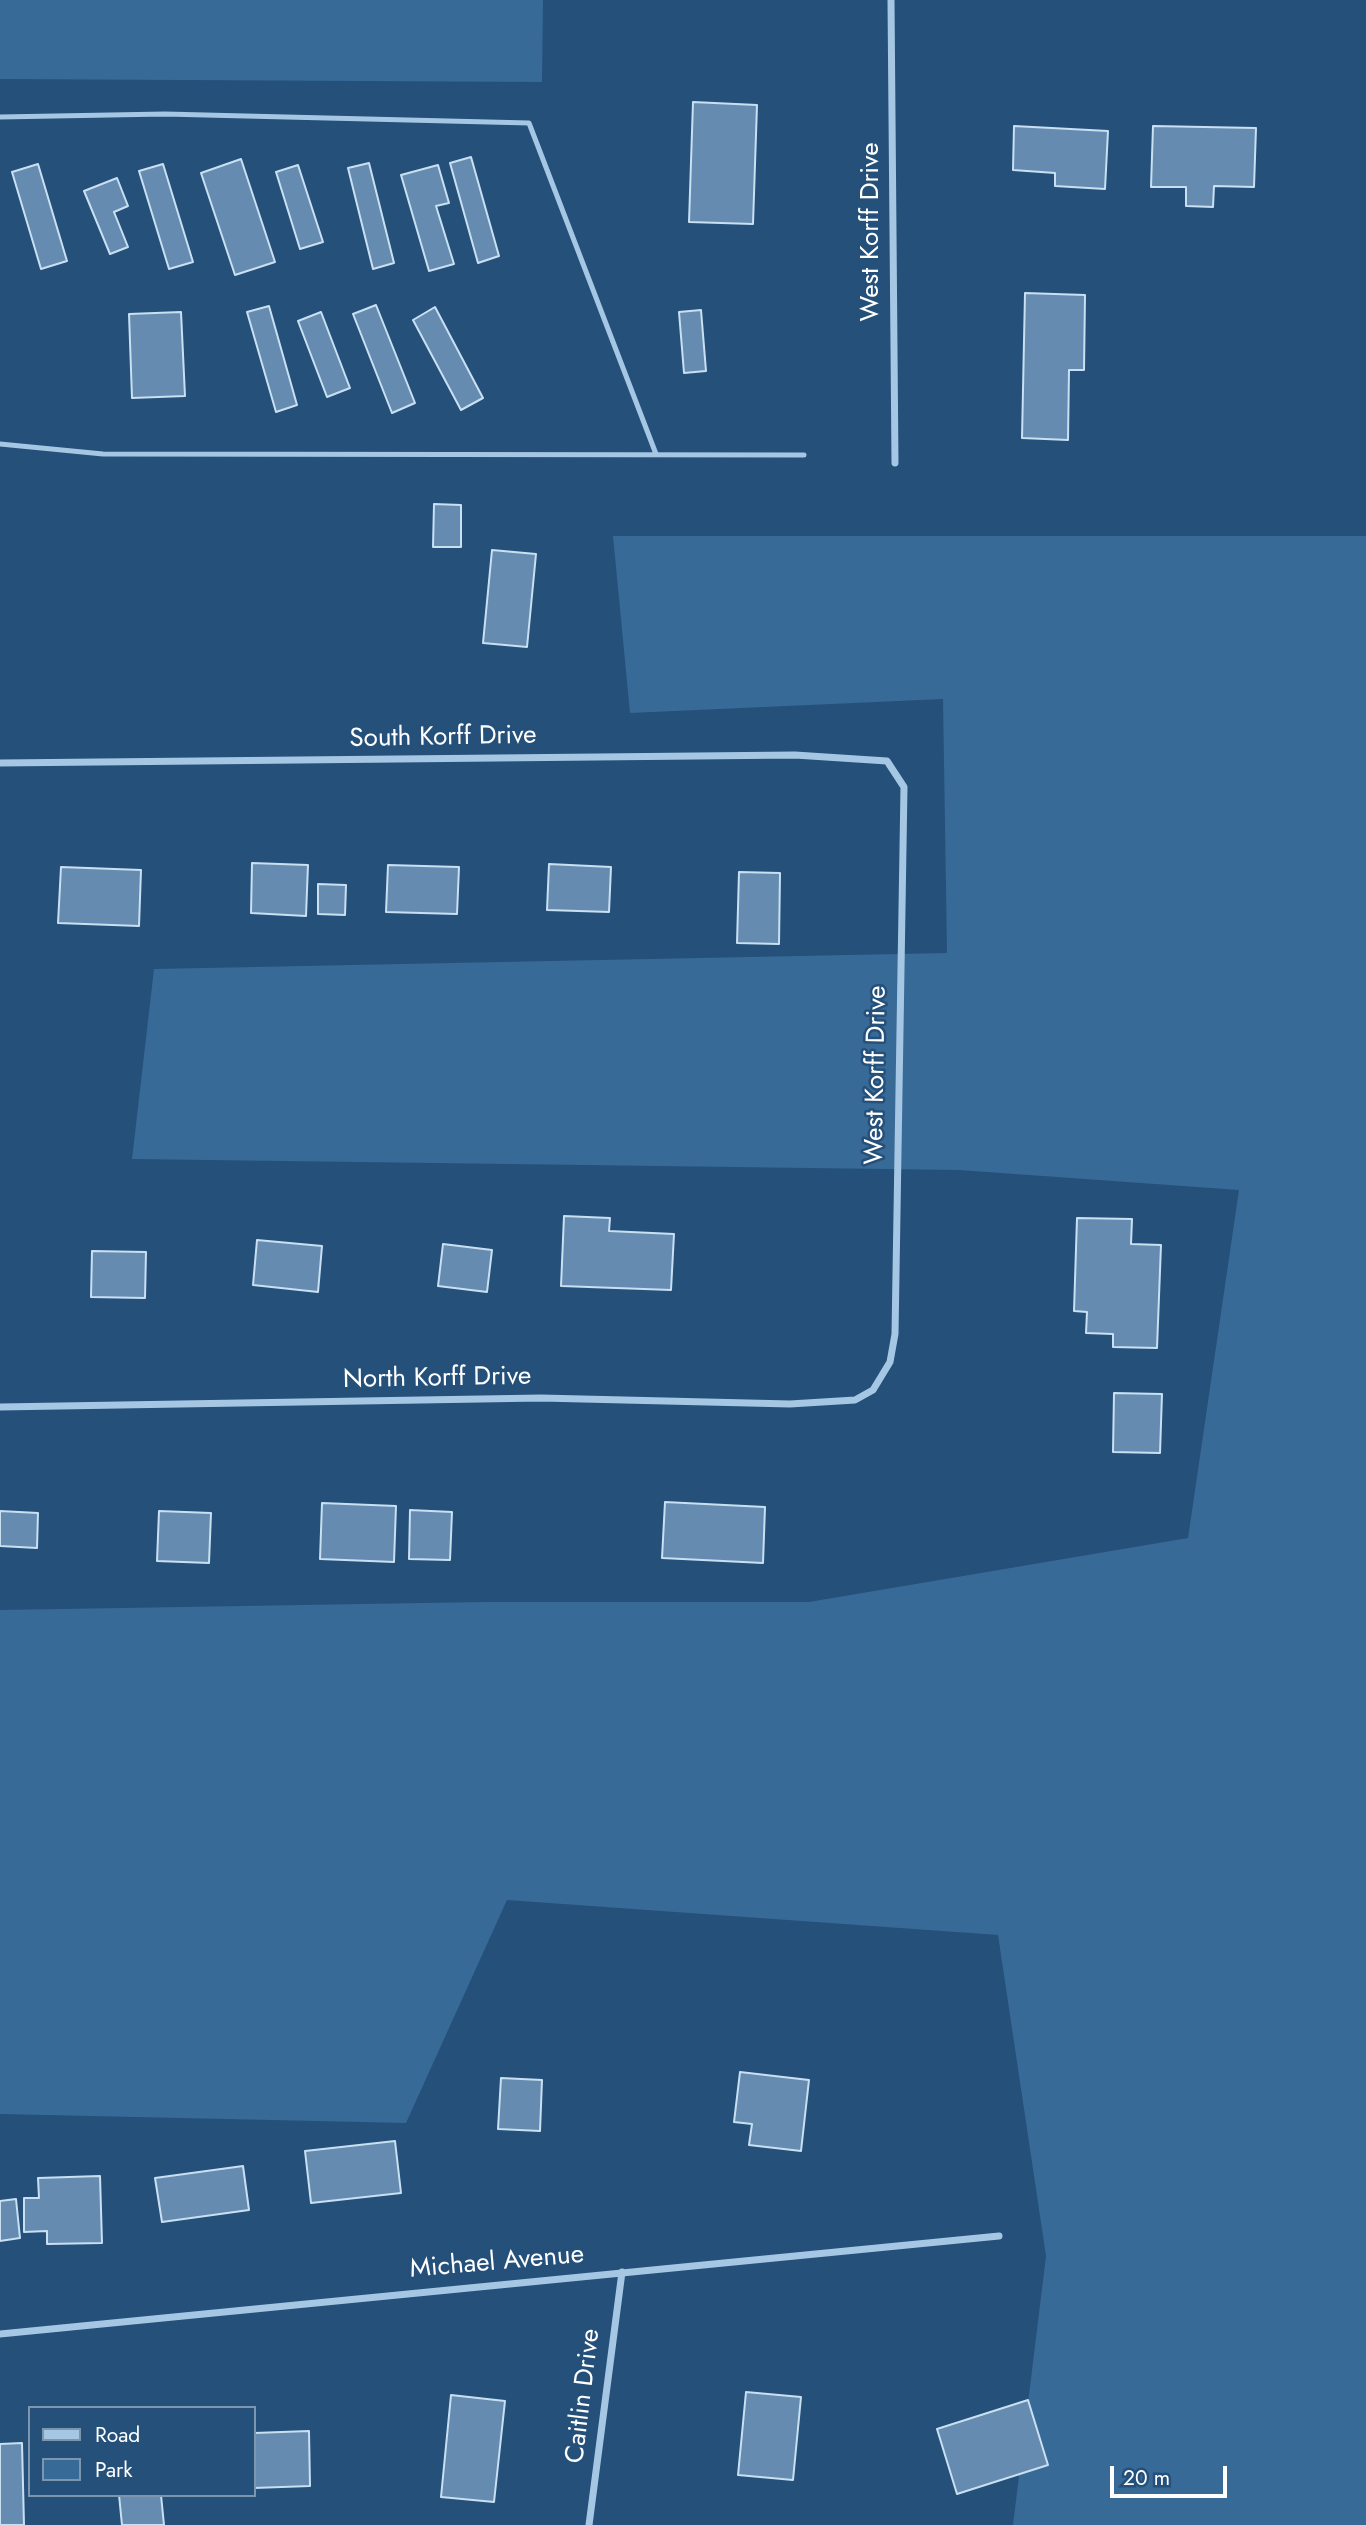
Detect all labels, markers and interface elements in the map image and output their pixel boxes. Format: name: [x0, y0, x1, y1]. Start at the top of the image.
street label: West Korff Drive: [856, 142, 888, 322]
street label: South Korff Drive: [349, 721, 537, 755]
street label: West Korff Drive: [860, 985, 894, 1165]
street label: North Korff Drive: [343, 1362, 531, 1396]
street label: Michael Avenue: [409, 2240, 585, 2286]
street label: Caitlin Drive: [560, 2327, 608, 2465]
legend: [28, 2406, 256, 2497]
text: Road: [95, 2420, 140, 2450]
scale bar: [1114, 2452, 1231, 2496]
text: Park: [95, 2455, 132, 2485]
text: 20 m: [1123, 2463, 1170, 2493]

